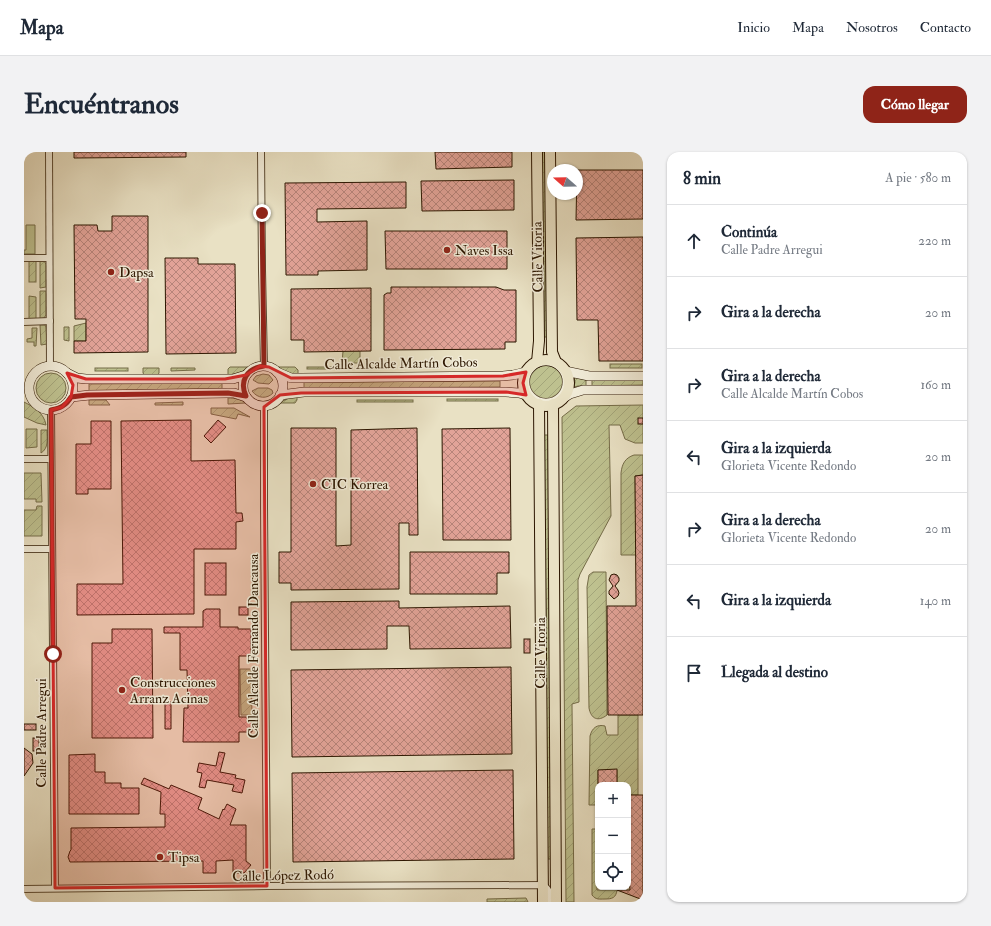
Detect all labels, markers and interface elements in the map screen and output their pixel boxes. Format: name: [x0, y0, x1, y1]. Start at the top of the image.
text: Mapa: [20, 16, 64, 40]
text: Inicio: [737, 19, 770, 36]
text: Mapa: [792, 19, 824, 36]
text: Nosotros: [846, 19, 898, 36]
text: Contacto: [920, 19, 971, 36]
button: Cómo llegar: [863, 86, 967, 123]
text: Encuéntranos: [24, 87, 179, 122]
north arrow: [547, 164, 583, 200]
text: 8 min: [683, 168, 721, 189]
text: A pie · 580 m: [885, 170, 951, 186]
route end: [253, 204, 271, 222]
street label: Calle Vitoria: [528, 221, 547, 293]
text: Continúa: [721, 223, 777, 242]
icon: ahead: [683, 230, 705, 252]
text: 220 m: [918, 233, 951, 249]
place label: Naves Issa: [455, 242, 513, 259]
text: Calle Padre Arregui: [721, 242, 823, 258]
marker: Naves Issa: [442, 245, 452, 255]
place label: Dapsa: [119, 264, 154, 282]
marker: Dapsa: [106, 267, 116, 277]
icon: right: [683, 302, 705, 324]
text: Gira a la derecha: [721, 303, 821, 322]
text: 20 m: [925, 305, 951, 321]
street label: Calle Alcalde Martín Cobos: [324, 354, 478, 373]
text: Gira a la derecha: [721, 367, 821, 386]
icon: right: [683, 374, 705, 396]
text: 160 m: [920, 377, 951, 393]
text: Calle Alcalde Martín Cobos: [721, 386, 863, 402]
text: Gira a la izquierda: [721, 439, 831, 458]
icon: left: [683, 446, 705, 468]
text: 20 m: [925, 449, 951, 465]
text: Glorieta Vicente Redondo: [721, 458, 856, 474]
place label: CIC Korrea: [321, 476, 389, 493]
marker: CIC Korrea: [308, 479, 318, 489]
text: Gira a la derecha: [721, 511, 821, 530]
icon: right: [683, 518, 705, 540]
text: 20 m: [925, 521, 951, 537]
text: Glorieta Vicente Redondo: [721, 530, 856, 546]
street label: Calle Alcalde Fernando Dancausa: [245, 553, 262, 738]
icon: left: [683, 590, 705, 612]
text: Gira a la izquierda: [721, 591, 831, 610]
text: 140 m: [920, 593, 951, 609]
street label: Calle Vitoria: [532, 617, 549, 689]
route start: [44, 645, 62, 663]
icon: arrive: [683, 662, 705, 684]
text: Llegada al destino: [721, 663, 828, 682]
place label: Construcciones Arranz Acinas: [129, 674, 216, 707]
street label: Calle Padre Arregui: [33, 678, 50, 788]
marker: Construcciones Arranz Acinas: [117, 685, 127, 695]
map controls: [595, 782, 631, 890]
button: +: [595, 782, 631, 818]
button: −: [595, 818, 631, 854]
place label: Tipsa: [168, 849, 200, 867]
marker: Tipsa: [155, 852, 165, 862]
button: locate: [595, 854, 631, 890]
street label: Calle López Rodó: [232, 866, 334, 886]

